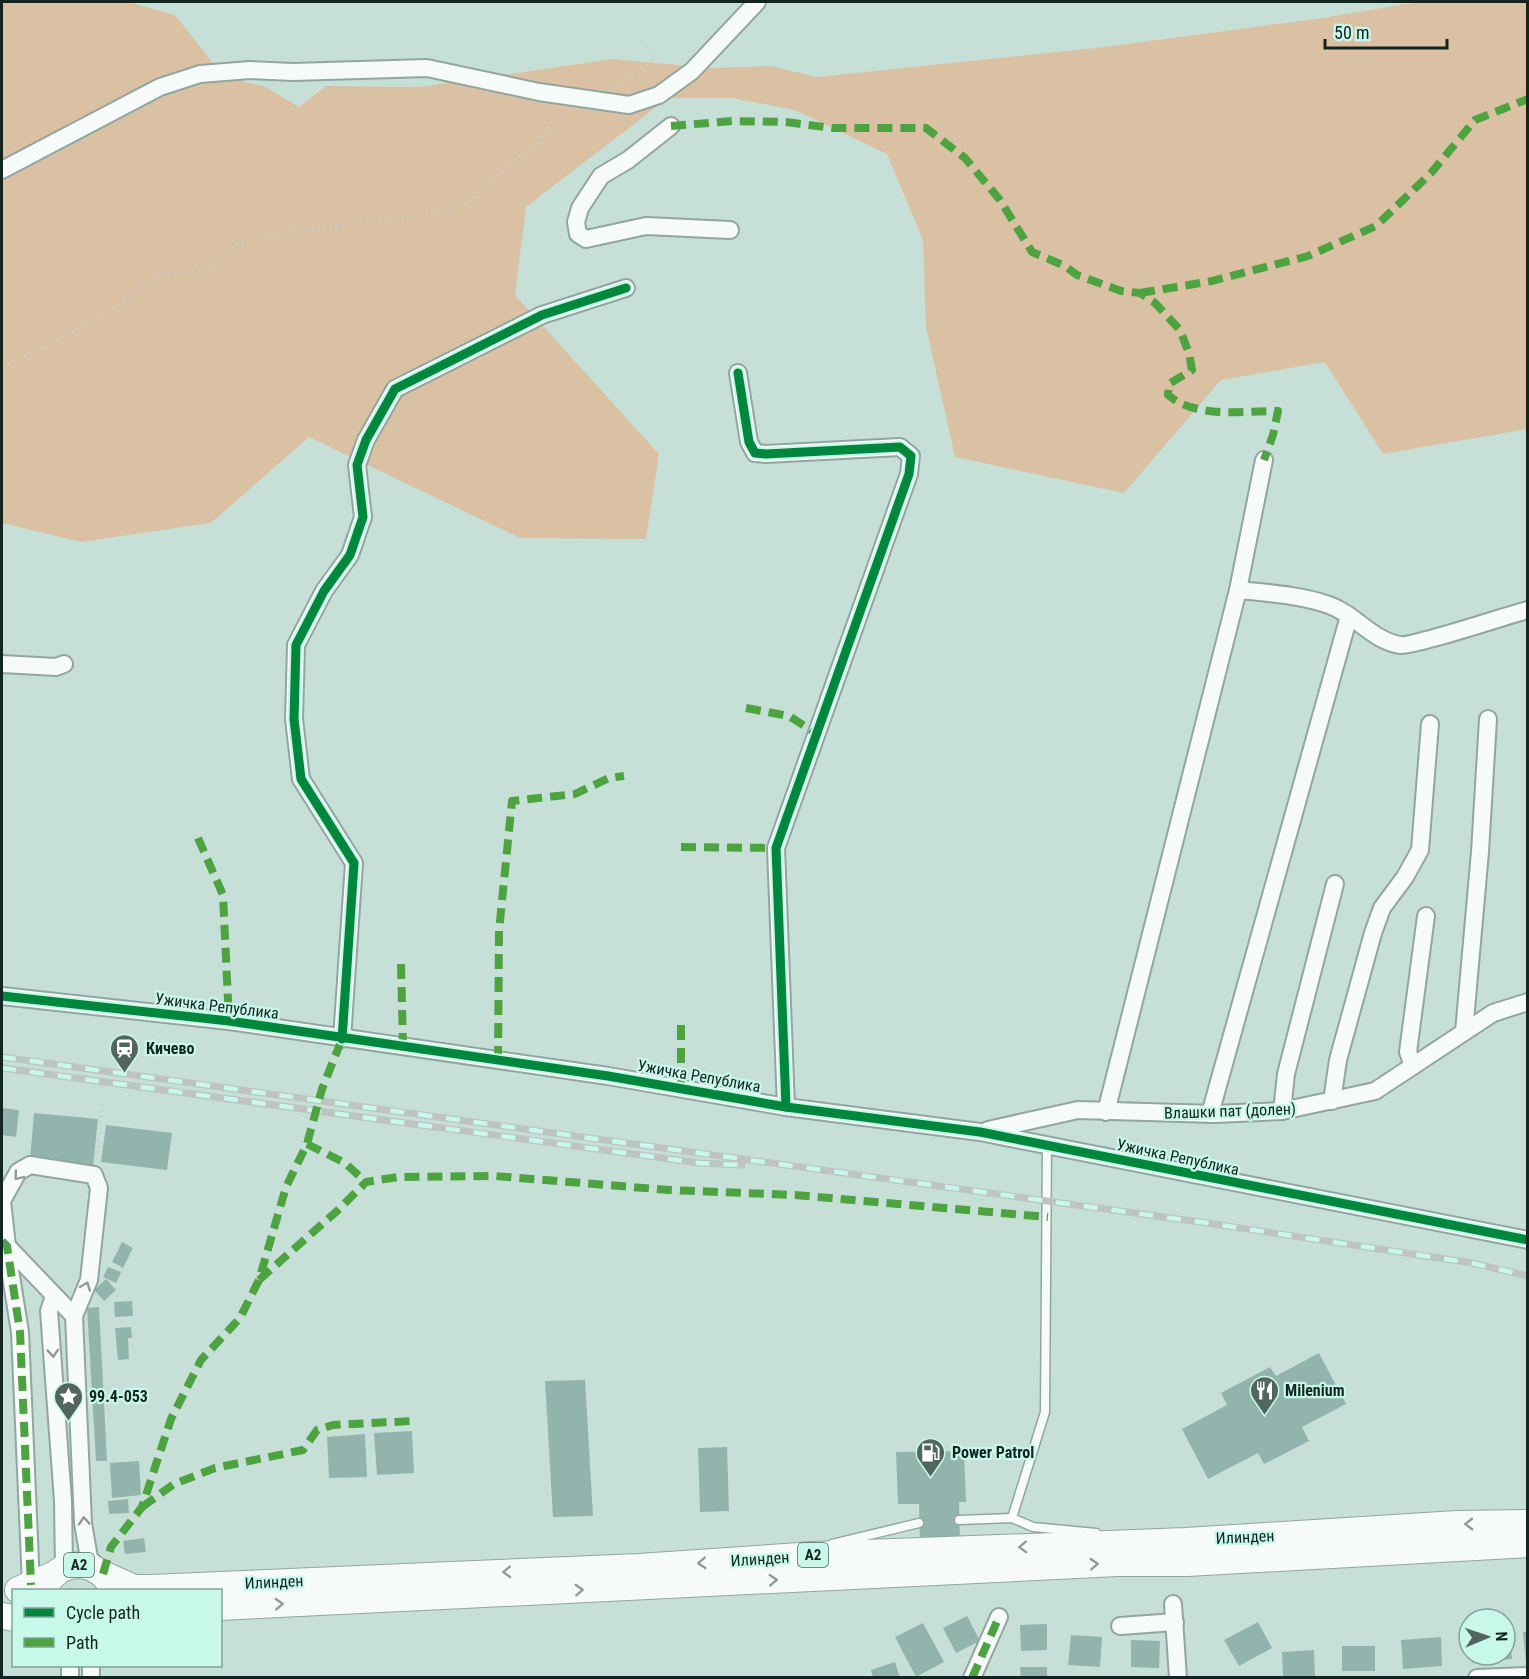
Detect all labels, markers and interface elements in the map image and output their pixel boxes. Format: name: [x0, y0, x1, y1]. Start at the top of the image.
scale bar: [1325, 12, 1446, 50]
text: 50 m: [1334, 22, 1369, 43]
street label: Ужичка Република: [154, 989, 280, 1023]
station icon: Кичево: [109, 1032, 141, 1074]
place label: Кичево: [146, 1039, 194, 1058]
street label: Ужичка Република: [636, 1056, 762, 1096]
street label: Влашки пат (долен): [1164, 1099, 1296, 1123]
street label: Ужичка Република: [1115, 1135, 1241, 1179]
one-way arrow: [15, 1169, 26, 1180]
one-way arrow: [79, 1281, 91, 1292]
one-way arrow: [46, 1349, 59, 1358]
restaurant icon: Milenium: [1248, 1374, 1280, 1416]
place icon: 99.4-053: [52, 1380, 84, 1422]
place label: Milenium: [1285, 1381, 1345, 1400]
place label: 99.4-053: [89, 1387, 148, 1406]
fuel station icon: Power Patrol: [915, 1436, 947, 1478]
place label: Power Patrol: [952, 1443, 1034, 1462]
one-way arrow: [77, 1516, 90, 1525]
one-way arrow: [1465, 1518, 1474, 1530]
street label: Илинден: [1215, 1526, 1275, 1548]
one-way arrow: [1018, 1540, 1027, 1553]
road number: A2: [798, 1543, 828, 1567]
street label: Илинден: [730, 1547, 790, 1571]
road number: A2: [64, 1553, 94, 1577]
one-way arrow: [698, 1556, 707, 1569]
one-way arrow: [1089, 1558, 1098, 1571]
one-way arrow: [503, 1565, 512, 1578]
street label: Илинден: [244, 1571, 304, 1593]
one-way arrow: [769, 1574, 778, 1587]
one-way arrow: [574, 1584, 583, 1597]
legend: [12, 1589, 222, 1667]
one-way arrow: [274, 1598, 283, 1611]
text: Cycle path: [66, 1602, 140, 1623]
north arrow: [1457, 1607, 1517, 1667]
text: N: [1492, 1631, 1511, 1642]
text: Path: [66, 1632, 99, 1653]

